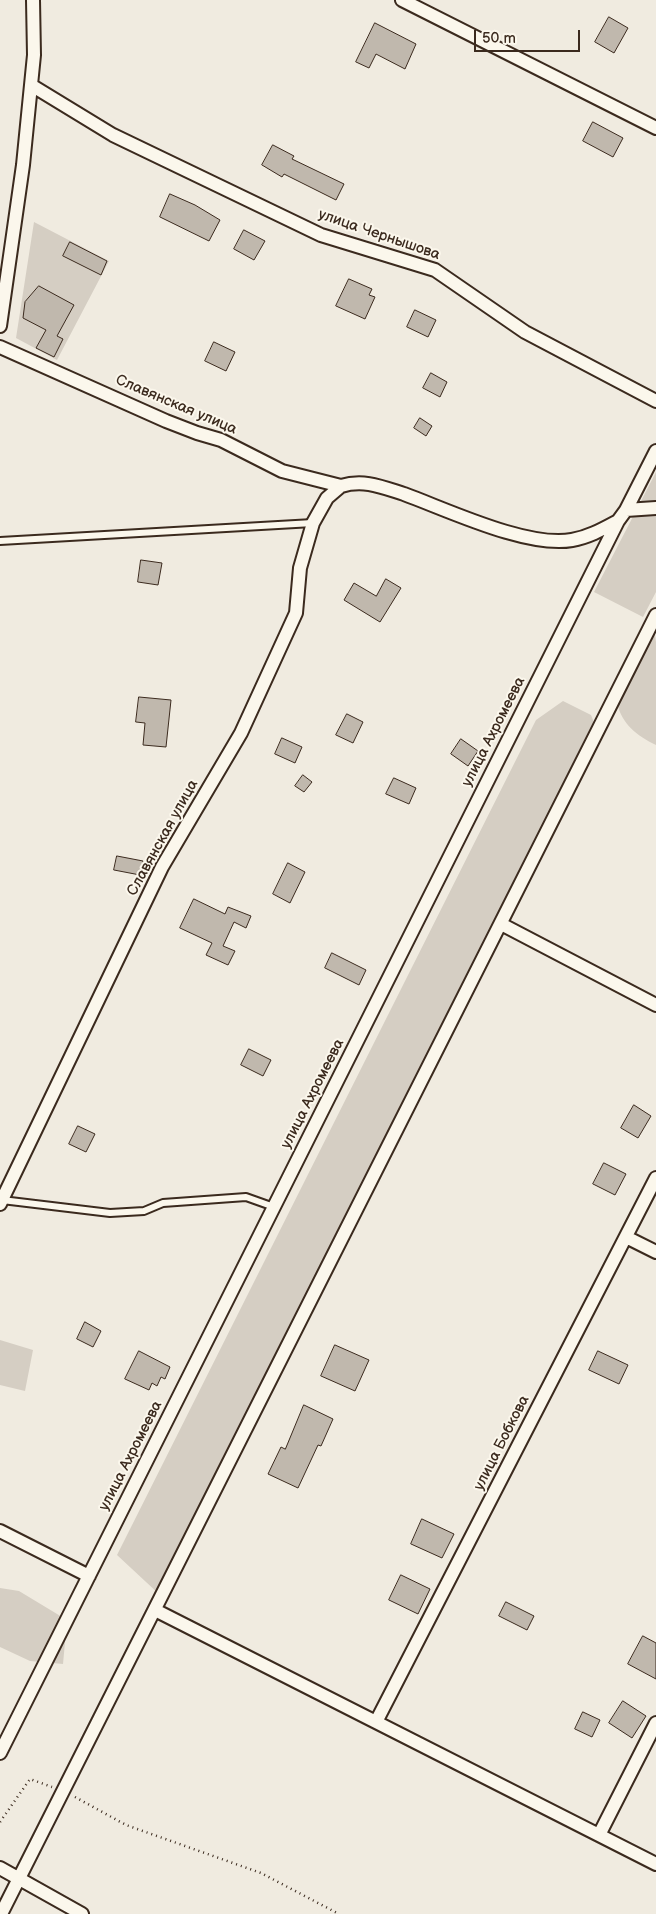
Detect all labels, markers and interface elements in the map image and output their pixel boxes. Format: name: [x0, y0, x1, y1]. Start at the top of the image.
scale bar: [476, 20, 582, 52]
text: 50 m: [482, 29, 516, 48]
street label: улица Чернышова: [316, 206, 442, 264]
street label: Славянская улица: [113, 371, 239, 439]
street label: улица Ахромеева: [459, 674, 529, 790]
street label: Славянская улица: [124, 777, 202, 899]
street label: улица Ахромеева: [278, 1036, 348, 1152]
street label: улица Бобкова: [470, 1392, 534, 1494]
street label: улица Ахромеева: [96, 1398, 166, 1514]

